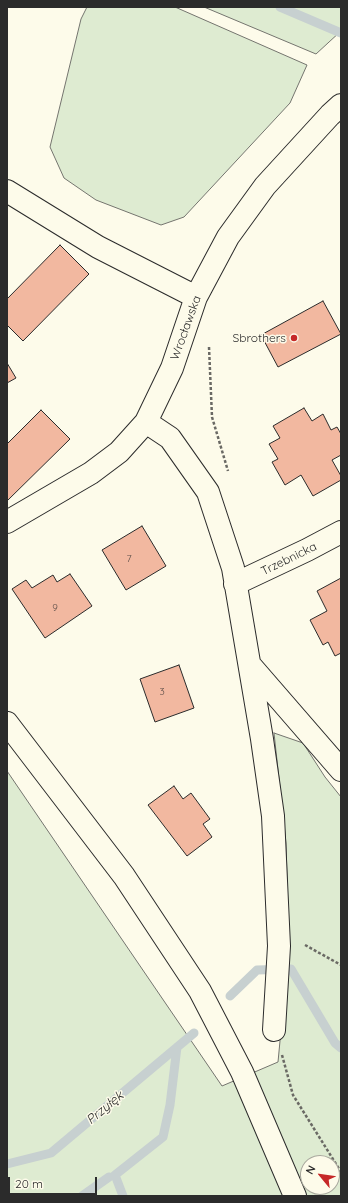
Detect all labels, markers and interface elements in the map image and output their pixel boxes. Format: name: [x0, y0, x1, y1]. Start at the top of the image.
street label: Wrocławska: [168, 294, 204, 362]
place label: Sbrothers: [232, 331, 286, 345]
marker: Sbrothers: [289, 333, 299, 343]
street label: Trzebnicka: [259, 539, 319, 579]
house number: 7: [126, 553, 132, 565]
house number: 9: [52, 602, 58, 614]
house number: 3: [159, 686, 165, 698]
water label: Przyłęk: [83, 1088, 127, 1128]
north arrow: [300, 1155, 340, 1195]
text: N: [302, 1163, 318, 1177]
scale bar: [10, 1169, 99, 1195]
text: 20 m: [15, 1176, 43, 1191]

